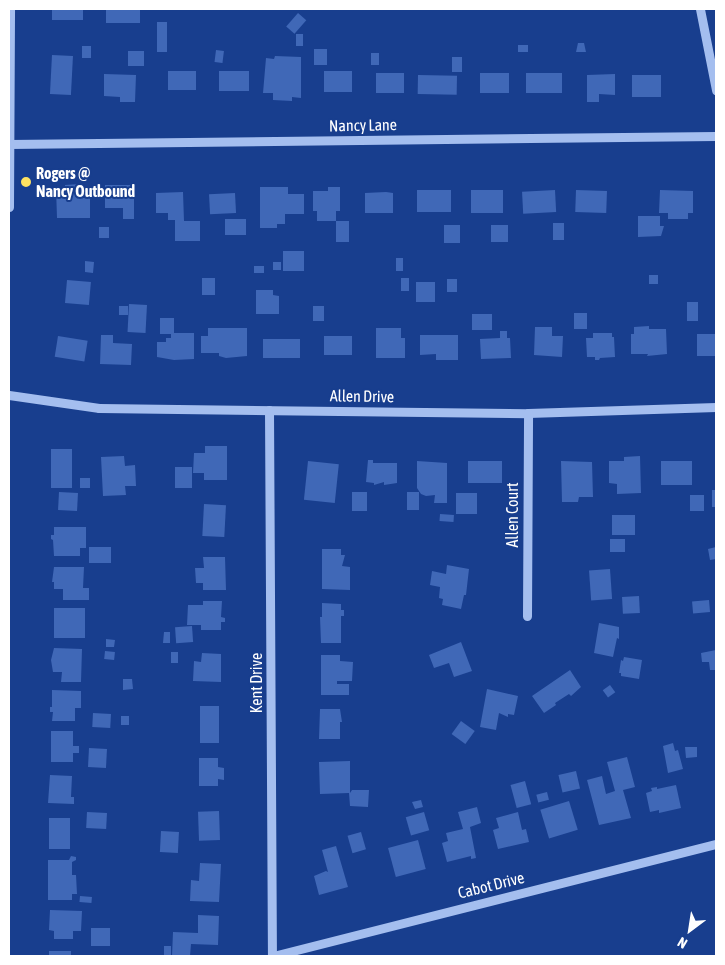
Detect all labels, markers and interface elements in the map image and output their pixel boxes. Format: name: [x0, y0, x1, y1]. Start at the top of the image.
street label: Nancy Lane: [329, 115, 397, 135]
place label: Rogers @ Nancy Outbound: [36, 163, 135, 201]
marker: Rogers @ Nancy Outbound: [20, 176, 32, 188]
street label: Allen Drive: [330, 386, 394, 406]
street label: Allen Court: [502, 483, 522, 547]
street label: Kent Drive: [246, 653, 266, 713]
street label: Cabot Drive: [456, 868, 526, 902]
north arrow: [665, 905, 715, 955]
text: N: [675, 934, 690, 952]

